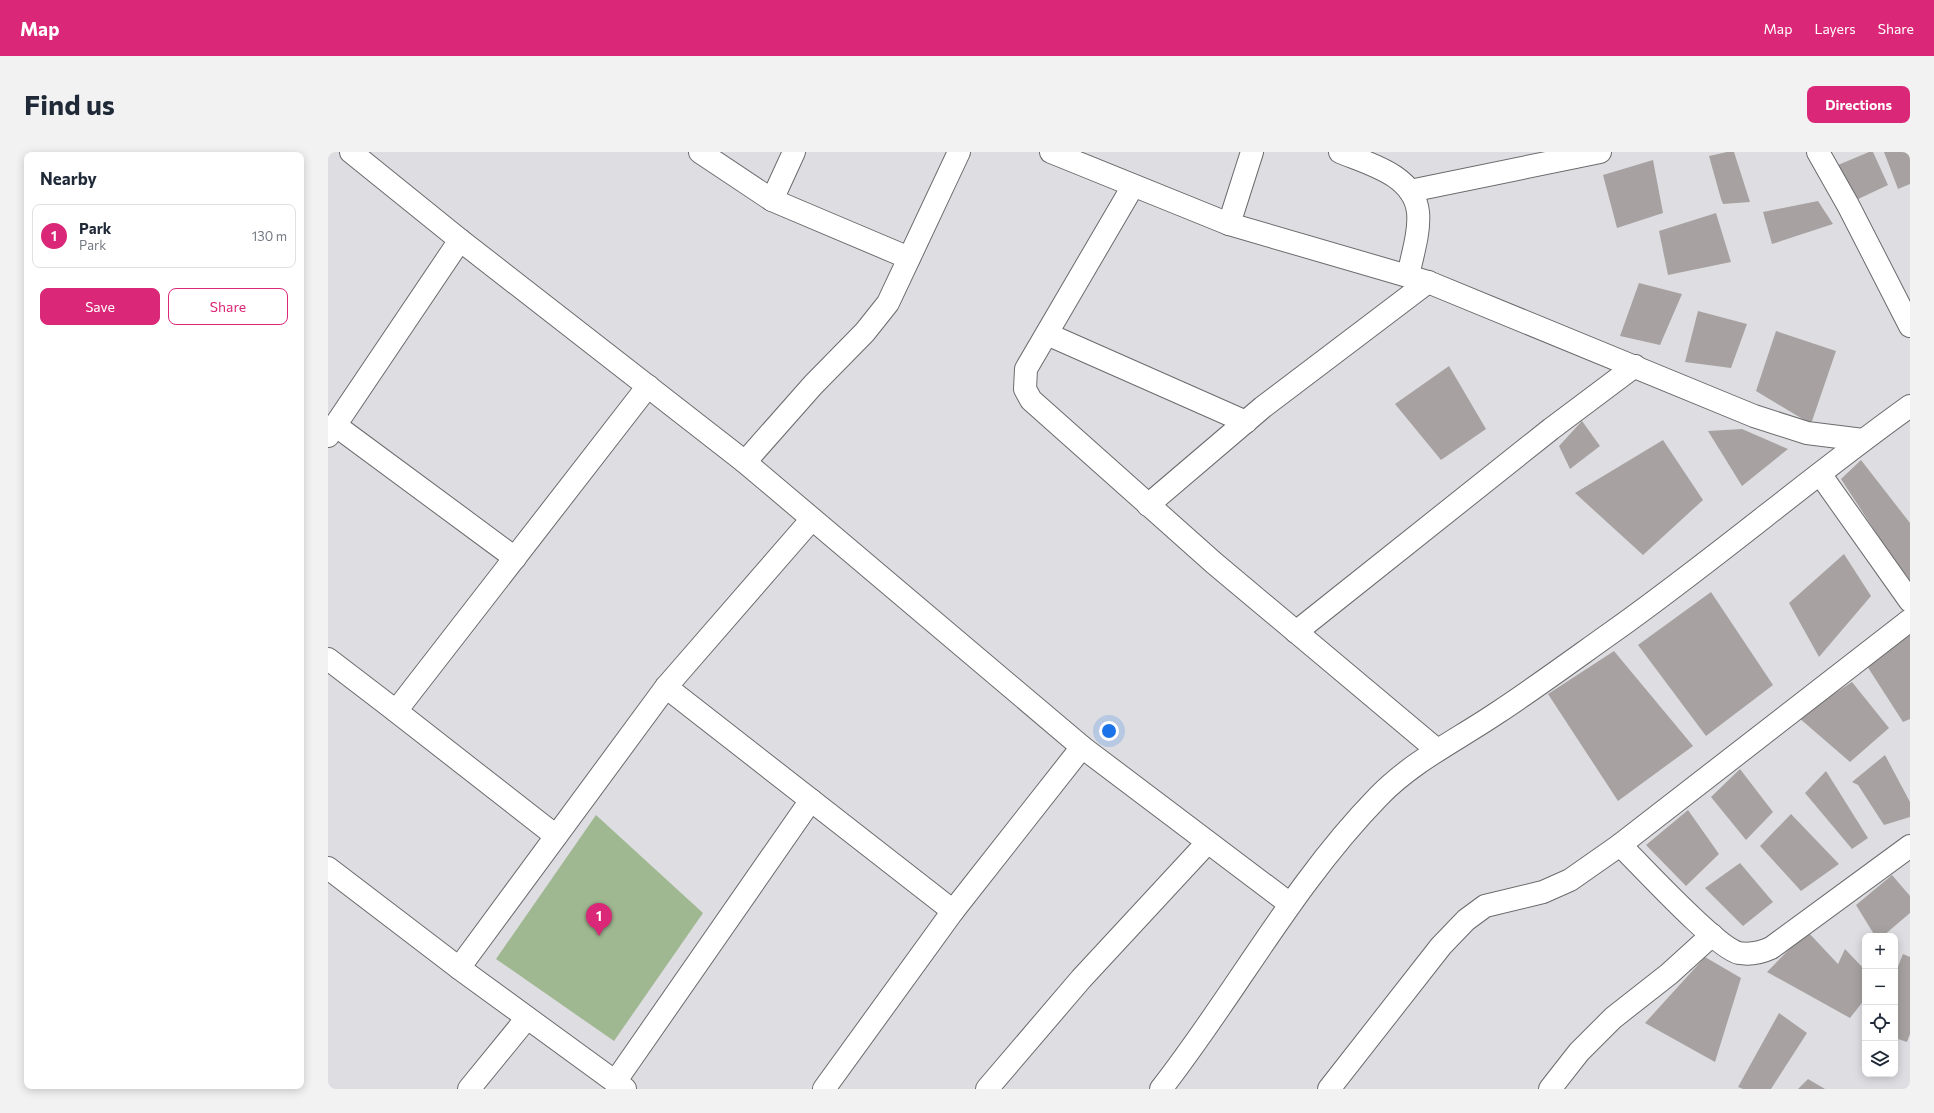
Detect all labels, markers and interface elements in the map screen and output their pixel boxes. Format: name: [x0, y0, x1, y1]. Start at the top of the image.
text: Map: [20, 17, 59, 40]
text: Map: [1764, 20, 1792, 37]
text: Layers: [1814, 20, 1856, 37]
text: Share: [1878, 20, 1914, 37]
button: Directions: [1807, 86, 1910, 123]
text: Find us: [24, 87, 115, 121]
text: Nearby: [40, 168, 97, 189]
text: Park: [79, 219, 111, 237]
text: 1: [51, 228, 57, 244]
text: 130 m: [252, 228, 287, 244]
text: Park: [79, 237, 106, 253]
button: Save: [40, 288, 160, 325]
button: Share: [168, 288, 288, 325]
your location: [1099, 721, 1119, 741]
pin: 1: [586, 903, 612, 936]
map controls: [1862, 933, 1898, 1077]
button: +: [1862, 933, 1898, 969]
button: −: [1862, 969, 1898, 1005]
button: locate: [1862, 1005, 1898, 1041]
button: layers: [1862, 1041, 1898, 1077]

